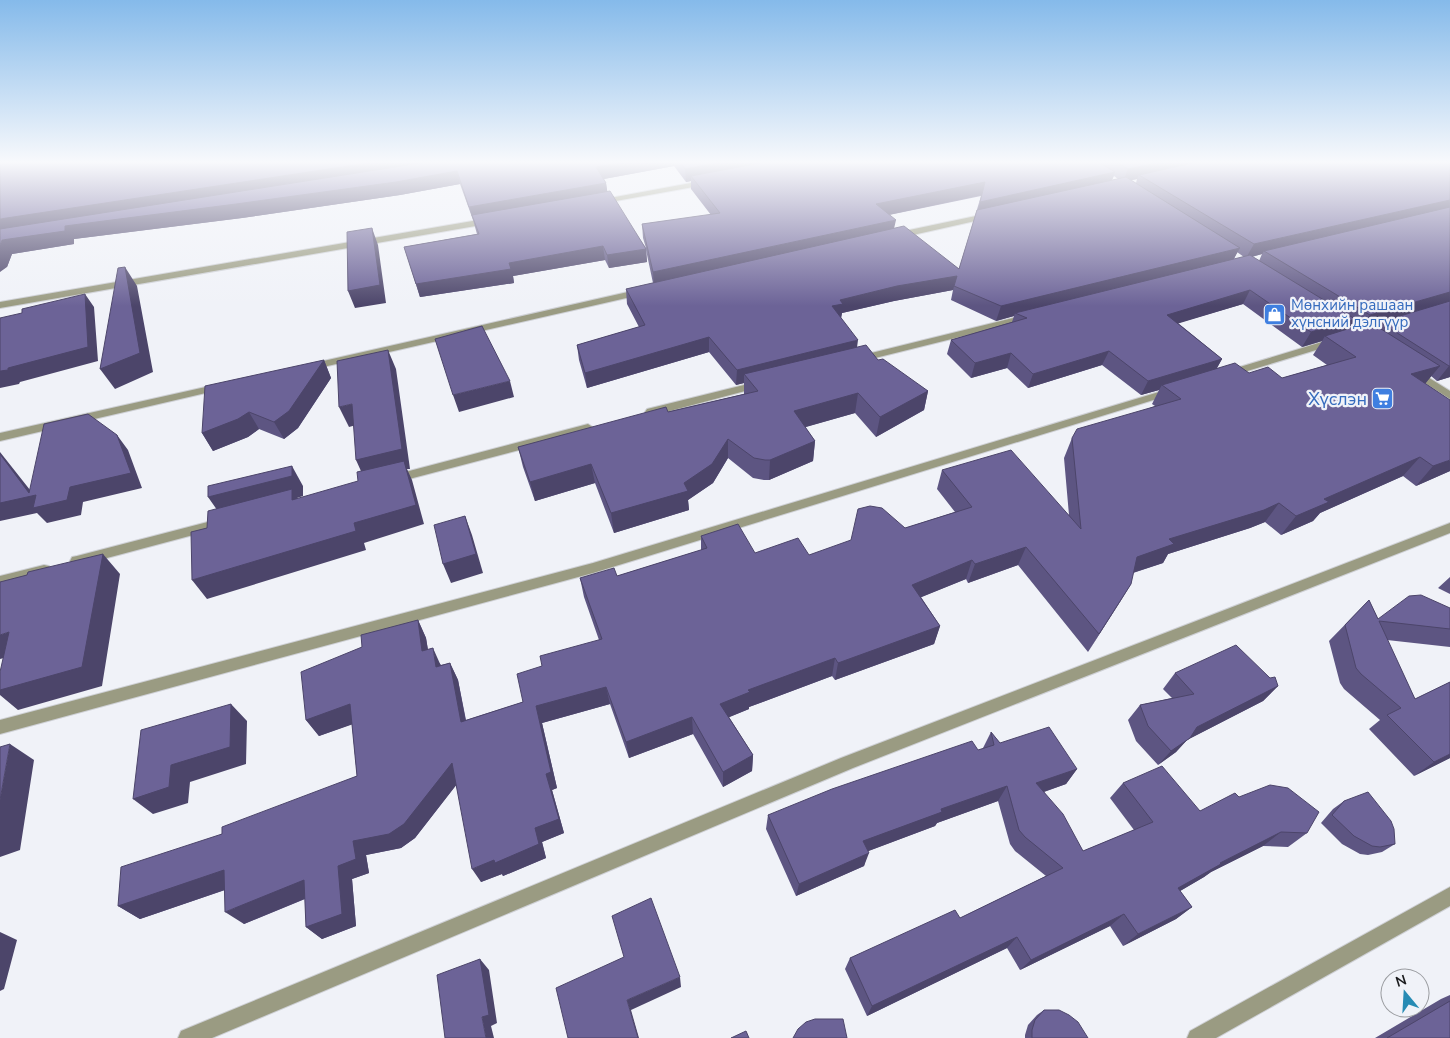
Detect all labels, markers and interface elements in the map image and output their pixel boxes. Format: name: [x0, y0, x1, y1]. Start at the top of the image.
place label: Мөнхийн рашаан хүнсний дэлгүүр: [1291, 295, 1413, 332]
shop icon: Мөнхийн рашаан хүнсний дэлгүүр: [1263, 302, 1287, 326]
place label: Хүслэн: [1308, 387, 1367, 411]
supermarket icon: Хүслэн: [1371, 387, 1395, 411]
north arrow: [1380, 968, 1430, 1018]
text: N: [1393, 970, 1409, 992]

